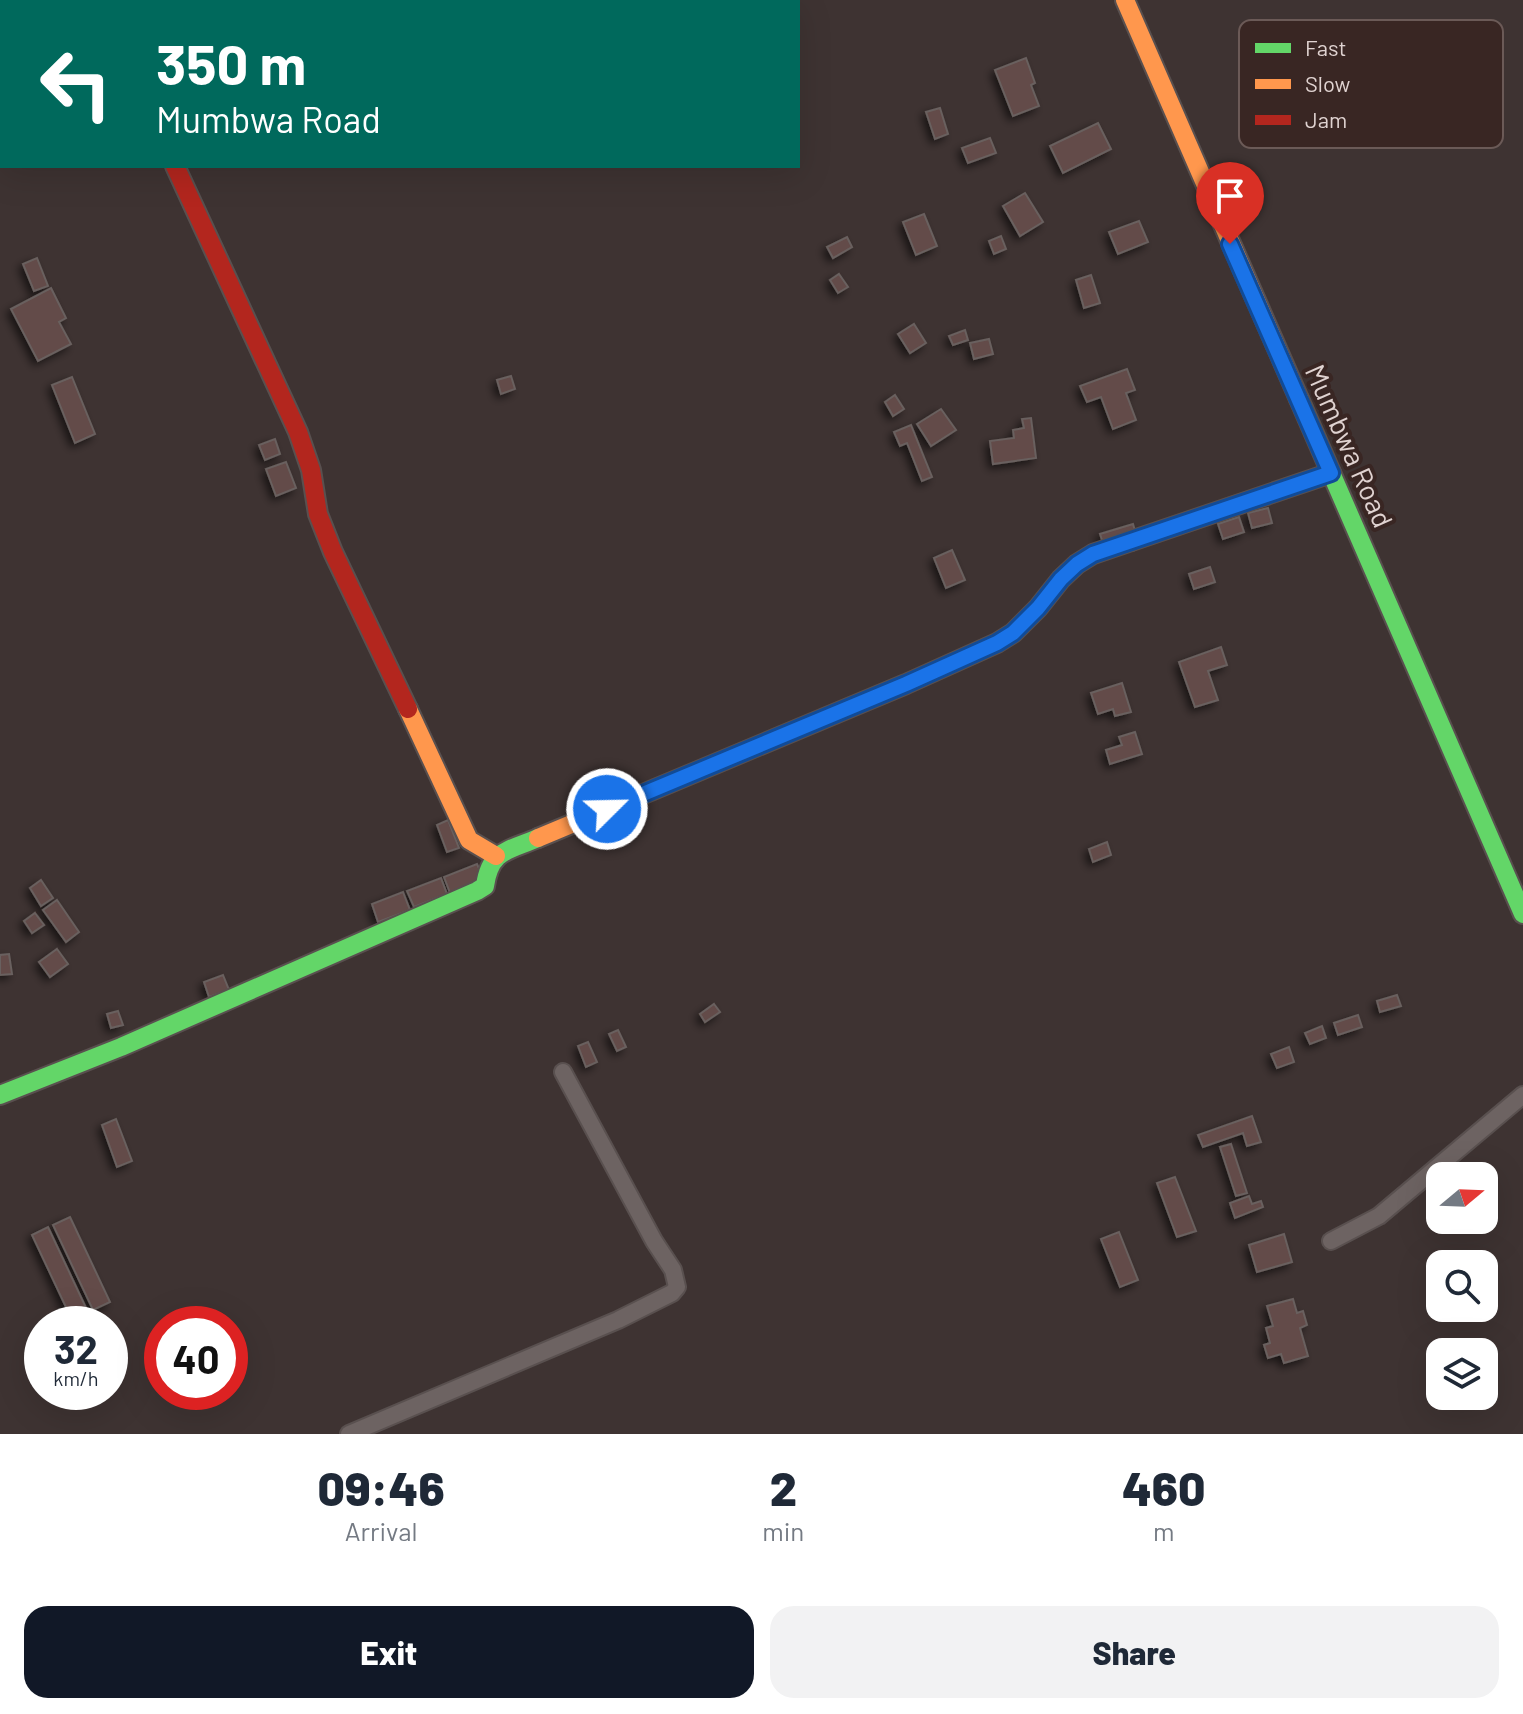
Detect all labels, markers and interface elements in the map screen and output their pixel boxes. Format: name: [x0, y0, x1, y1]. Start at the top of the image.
legend: [1239, 20, 1503, 148]
text: 350 m: [156, 29, 306, 96]
icon: left: [24, 32, 128, 136]
text: Fast: [1305, 34, 1347, 60]
text: Slow: [1305, 70, 1350, 96]
text: Mumbwa Road: [156, 97, 381, 140]
text: Jam: [1305, 106, 1347, 132]
pin: [1196, 162, 1264, 244]
icon: arrive: [1208, 174, 1252, 218]
street label: Mumbwa Road: [1299, 359, 1401, 532]
position arrow: [565, 767, 649, 851]
north arrow: [1426, 1162, 1498, 1234]
map controls: [1426, 1162, 1498, 1410]
button: search: [1426, 1250, 1498, 1322]
speed limit sign: 40: [144, 1306, 248, 1410]
text: 32: [54, 1324, 98, 1372]
button: layers: [1426, 1338, 1498, 1410]
text: km/h: [53, 1366, 99, 1390]
text: 09:46: [318, 1458, 445, 1516]
text: 2: [770, 1458, 797, 1516]
text: 460: [1122, 1458, 1205, 1516]
text: Arrival: [345, 1515, 417, 1546]
text: min: [762, 1515, 804, 1546]
text: m: [1153, 1515, 1174, 1546]
button: Exit: [24, 1606, 754, 1698]
button: Share: [770, 1606, 1499, 1698]

